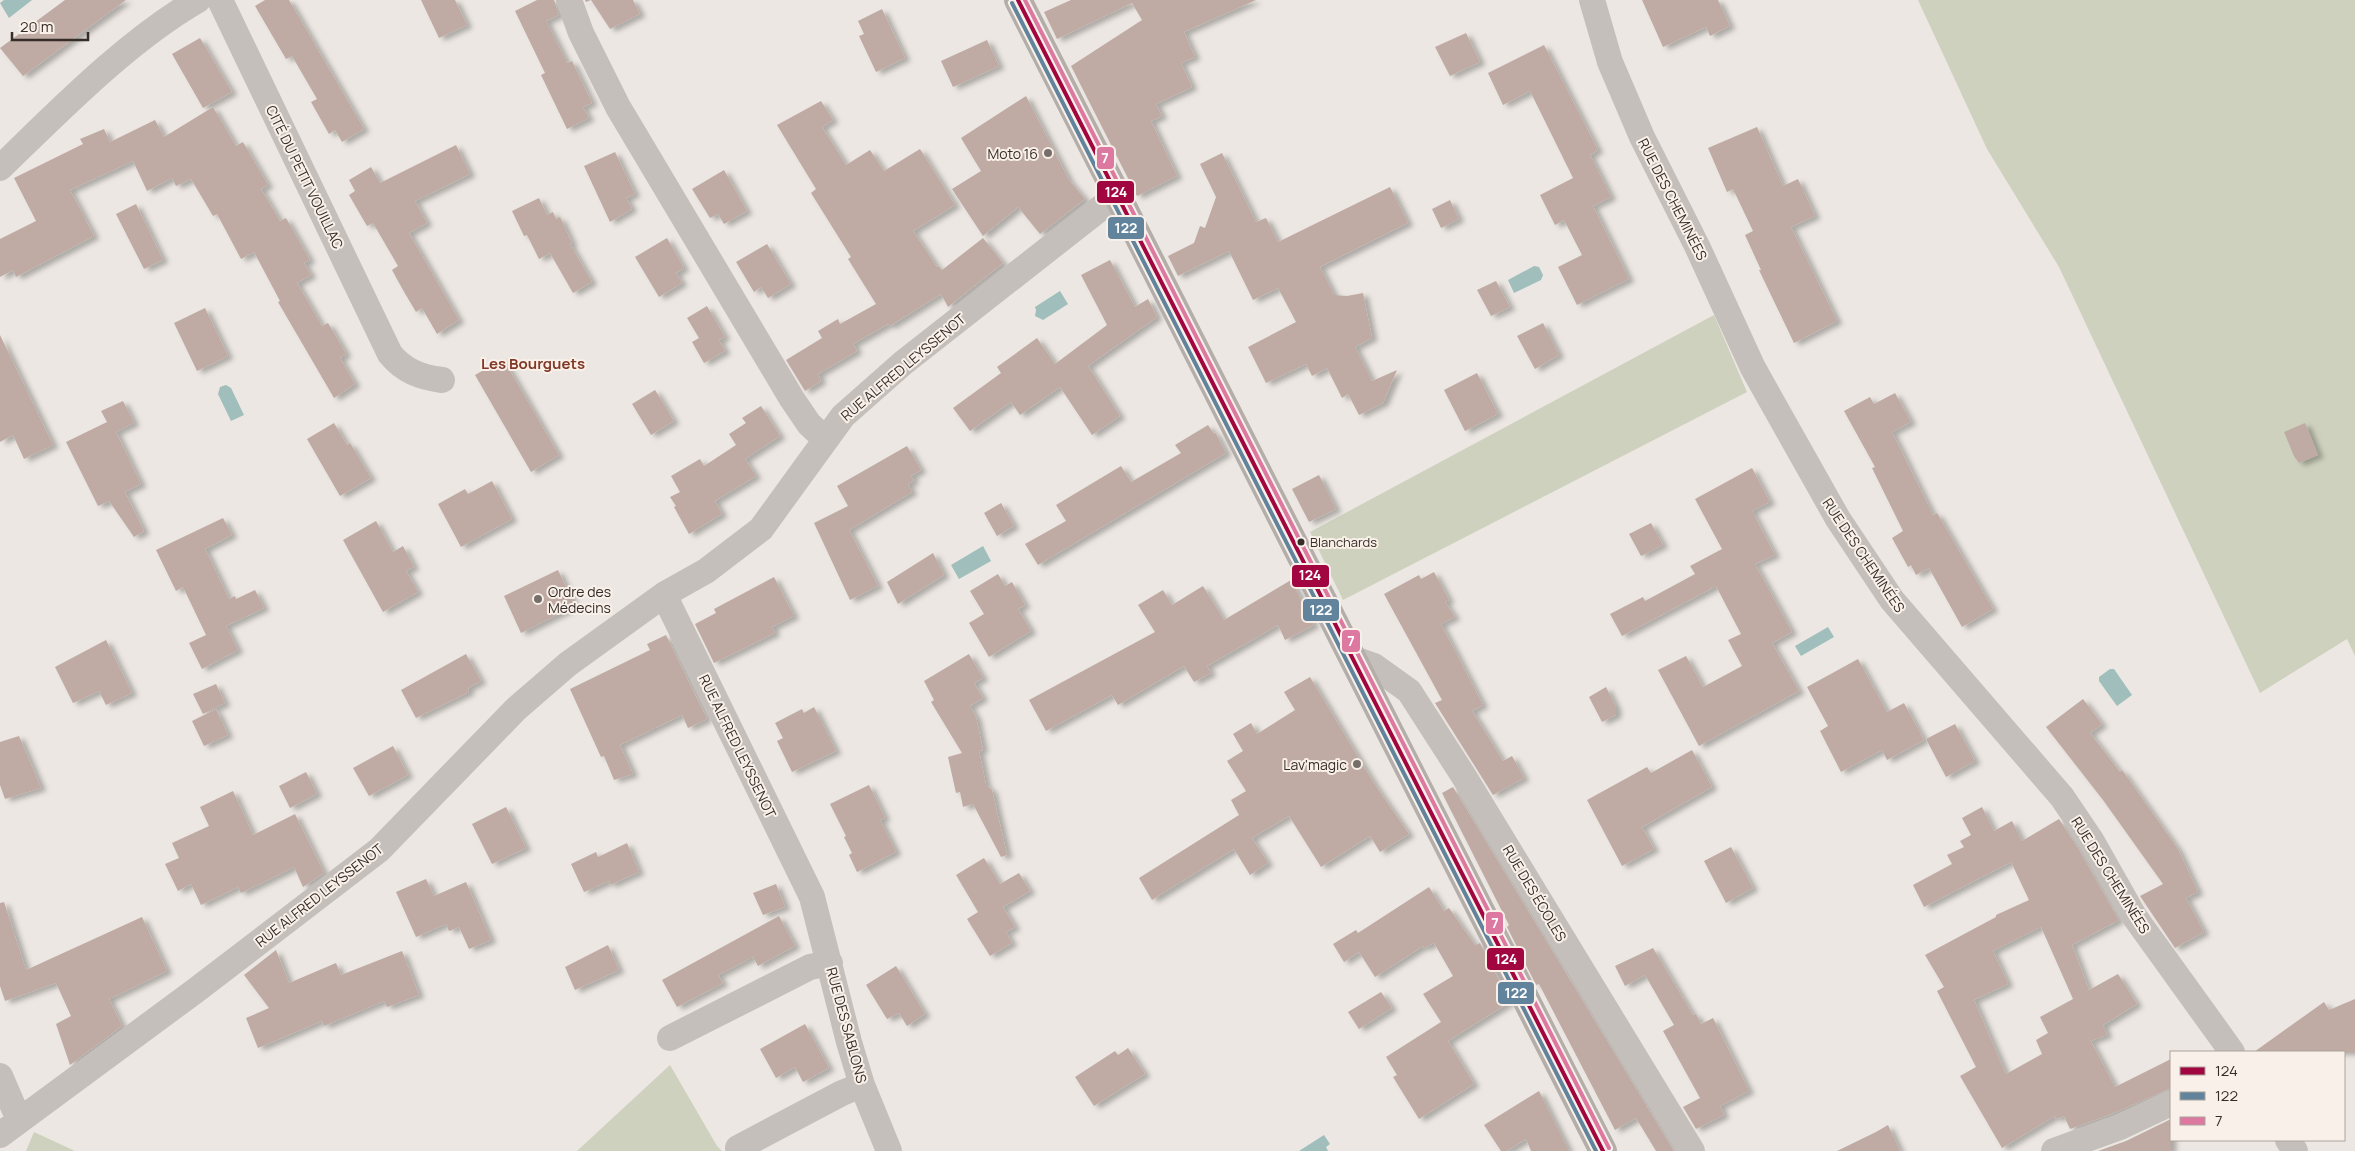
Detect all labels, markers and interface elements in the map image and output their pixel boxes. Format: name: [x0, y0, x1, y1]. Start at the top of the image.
scale bar: [12, 10, 89, 42]
text: 20 m: [20, 16, 53, 37]
street label: CITÉ DU PETIT VOUILLAC: [262, 102, 348, 252]
street label: RUE DES CHEMINÉES: [1634, 135, 1712, 263]
place label: Moto 16: [987, 144, 1038, 163]
line badge: 7: [1096, 146, 1115, 170]
marker: Moto 16: [1042, 147, 1054, 159]
text: 7: [1101, 148, 1109, 167]
line badge: 124: [1096, 180, 1135, 204]
text: 124: [1105, 182, 1127, 201]
line badge: 122: [1107, 216, 1145, 240]
text: 122: [1115, 218, 1137, 237]
street label: RUE ALFRED LEYSSENOT: [837, 309, 970, 425]
district label: Les Bourguets: [481, 353, 585, 374]
street label: RUE DES CHEMINÉES: [1819, 494, 1910, 616]
place label: Blanchards: [1310, 533, 1377, 551]
marker: Blanchards: [1296, 537, 1306, 547]
line badge: 124: [1291, 564, 1330, 588]
text: 124: [1299, 565, 1321, 584]
place label: Ordre des Médecins: [548, 582, 611, 617]
marker: Ordre des Médecins: [532, 593, 544, 605]
line badge: 122: [1302, 598, 1340, 622]
text: 122: [1310, 600, 1332, 619]
line badge: 7: [1341, 629, 1361, 653]
text: 7: [1347, 631, 1355, 650]
street label: RUE ALFRED LEYSSENOT: [695, 671, 781, 821]
place label: Lav'magic: [1283, 755, 1347, 774]
marker: Lav'magic: [1351, 758, 1363, 770]
street label: RUE DES CHEMINÉES: [2067, 813, 2155, 937]
street label: RUE ALFRED LEYSSENOT: [251, 839, 387, 951]
street label: RUE DES ÉCOLES: [1499, 841, 1571, 945]
line badge: 7: [1485, 911, 1504, 935]
text: 7: [1491, 913, 1499, 932]
line badge: 124: [1486, 947, 1525, 971]
text: 124: [1495, 949, 1517, 968]
street label: RUE DES SABLONS: [822, 965, 872, 1085]
line badge: 122: [1497, 981, 1535, 1005]
text: 122: [1505, 983, 1527, 1002]
legend: [2170, 1051, 2345, 1141]
text: 124: [2215, 1060, 2238, 1081]
text: 122: [2215, 1085, 2238, 1106]
text: 7: [2215, 1110, 2223, 1131]

